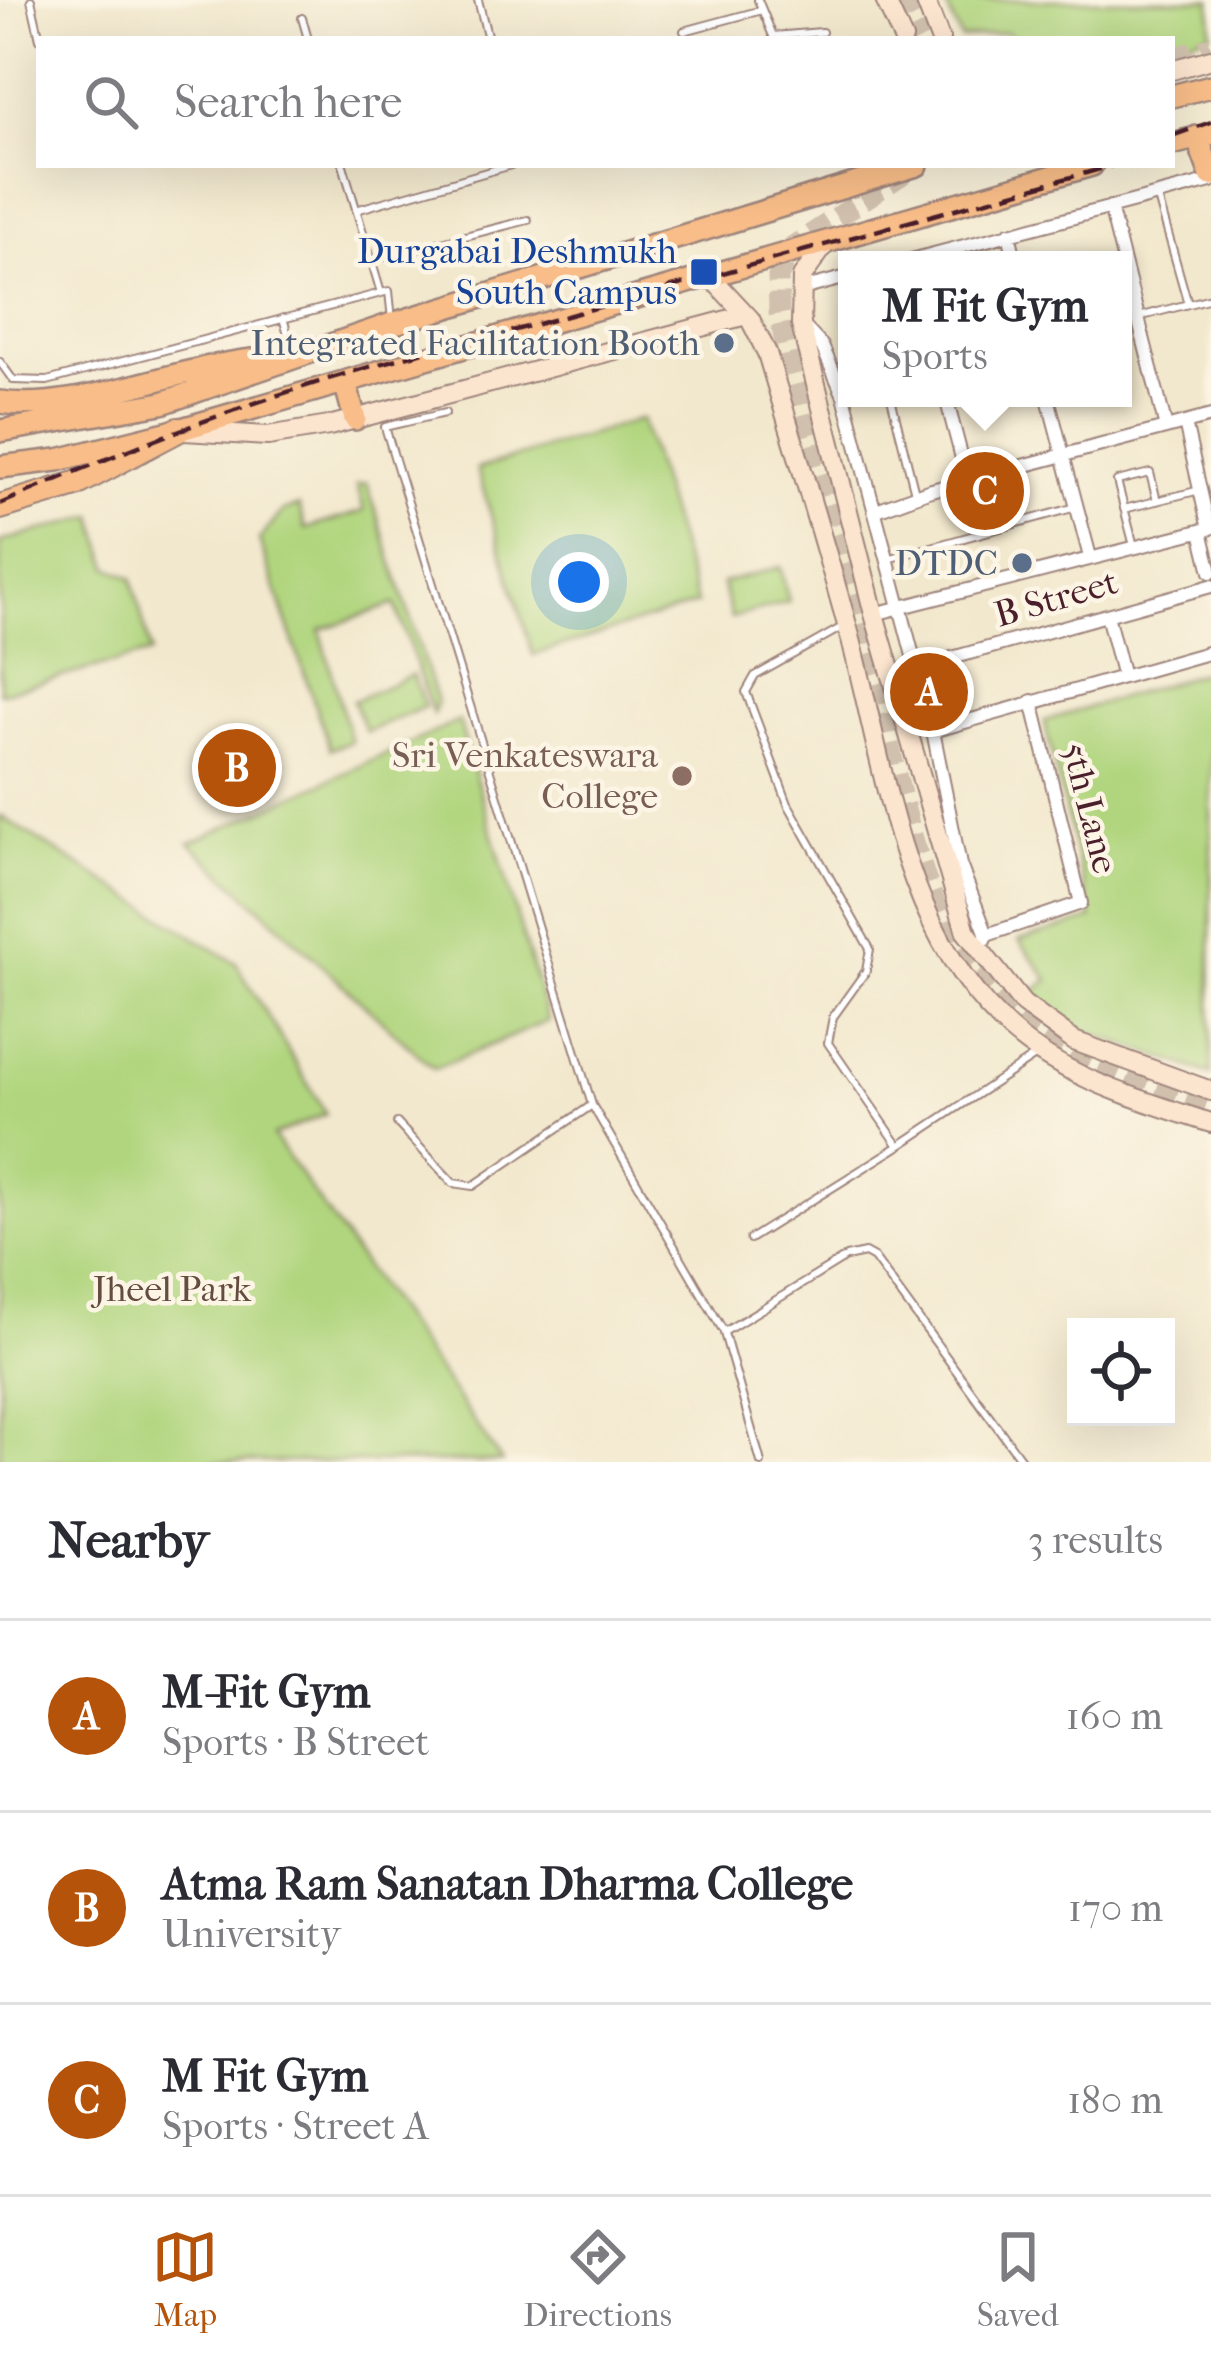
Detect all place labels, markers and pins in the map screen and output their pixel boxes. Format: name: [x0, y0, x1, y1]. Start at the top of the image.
place label: Durgabai Deshmukh South Campus: [357, 230, 677, 313]
marker: Durgabai Deshmukh South Campus: [688, 256, 720, 288]
place label: Integrated Facilitation Booth: [250, 322, 700, 364]
marker: Integrated Facilitation Booth: [711, 330, 737, 356]
pin: C: [946, 446, 1024, 536]
place label: DTDC: [895, 542, 998, 584]
marker: DTDC: [1009, 550, 1035, 576]
pin: A: [890, 647, 968, 737]
pin: B: [198, 723, 276, 813]
place label: Sri Venkateswara College: [392, 734, 658, 817]
marker: Sri Venkateswara College: [669, 763, 695, 789]

